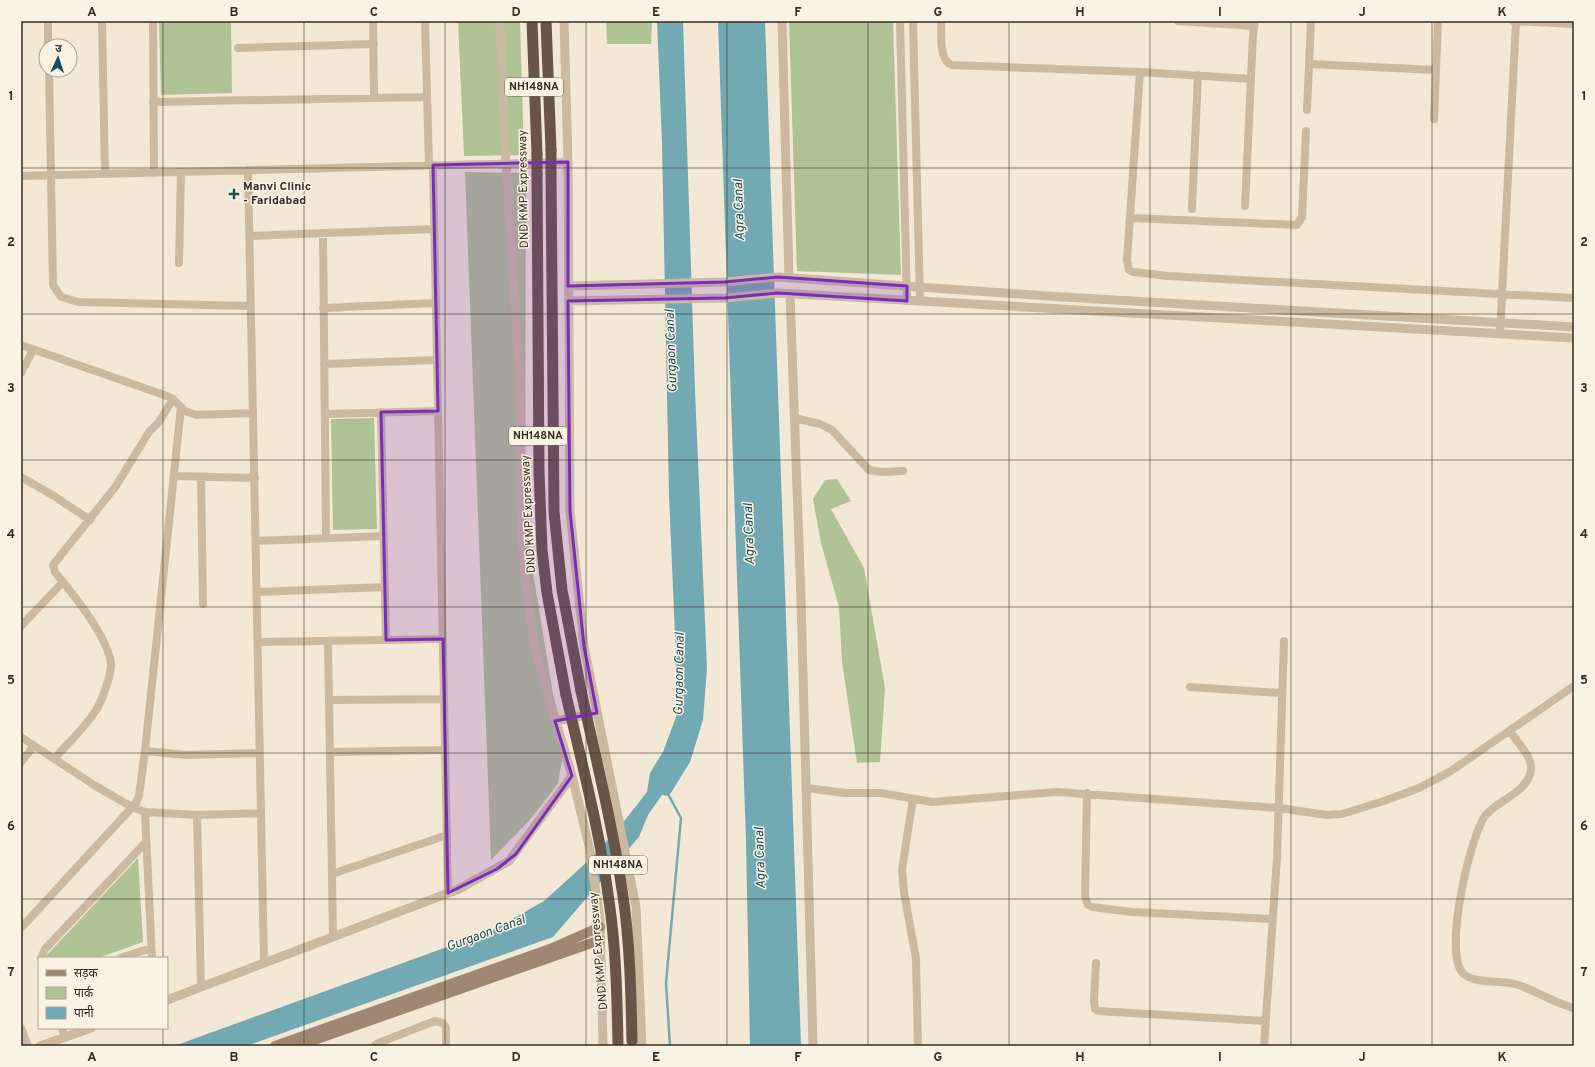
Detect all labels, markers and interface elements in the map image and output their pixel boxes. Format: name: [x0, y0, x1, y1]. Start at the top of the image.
text: A: [87, 5, 97, 21]
text: B: [230, 5, 239, 21]
text: C: [370, 5, 378, 21]
text: D: [511, 5, 521, 21]
text: E: [652, 5, 660, 21]
text: F: [794, 5, 802, 21]
text: G: [934, 5, 943, 21]
text: H: [1075, 5, 1085, 21]
text: I: [1218, 5, 1222, 21]
text: J: [1358, 5, 1366, 21]
text: K: [1497, 5, 1507, 21]
north arrow: [38, 38, 78, 78]
text: उ: [55, 42, 63, 56]
road number: NH148NA: [505, 78, 563, 96]
text: 1: [8, 89, 14, 105]
text: 1: [1581, 89, 1587, 105]
street label: DND KMP Expressway: [515, 130, 533, 248]
water label: Agra Canal: [731, 178, 749, 241]
place label: Manvi Clinic - Faridabad: [243, 179, 311, 209]
marker: Manvi Clinic - Faridabad: [228, 188, 240, 200]
text: 2: [7, 235, 15, 251]
text: 2: [1580, 235, 1588, 251]
water label: Gurgaon Canal: [663, 309, 681, 393]
text: 3: [7, 381, 15, 397]
text: 3: [1580, 381, 1588, 397]
road number: NH148NA: [509, 427, 567, 445]
street label: DND KMP Expressway: [518, 454, 540, 574]
water label: Agra Canal: [741, 502, 759, 565]
text: 4: [7, 527, 15, 543]
text: 4: [1580, 527, 1588, 543]
water label: Gurgaon Canal: [671, 632, 689, 716]
text: 5: [7, 673, 15, 689]
text: 5: [1580, 673, 1588, 689]
text: 6: [7, 819, 15, 835]
text: 6: [1580, 819, 1588, 835]
water label: Agra Canal: [752, 826, 770, 889]
road number: NH148NA: [589, 856, 647, 874]
street label: DND KMP Expressway: [586, 891, 612, 1011]
water label: Gurgaon Canal: [444, 912, 528, 956]
legend: [38, 957, 168, 1029]
text: 7: [8, 965, 15, 981]
text: 7: [1581, 965, 1588, 981]
text: सड़क: [74, 966, 99, 982]
text: पार्क: [74, 986, 94, 1002]
text: पानी: [74, 1005, 95, 1022]
text: A: [87, 1050, 97, 1066]
text: B: [230, 1050, 239, 1066]
text: C: [370, 1050, 378, 1066]
text: D: [511, 1050, 521, 1066]
text: E: [652, 1050, 660, 1066]
text: F: [794, 1050, 802, 1066]
text: G: [934, 1050, 943, 1066]
text: H: [1075, 1050, 1085, 1066]
text: I: [1218, 1050, 1222, 1066]
text: J: [1358, 1050, 1366, 1066]
text: K: [1497, 1050, 1507, 1066]

